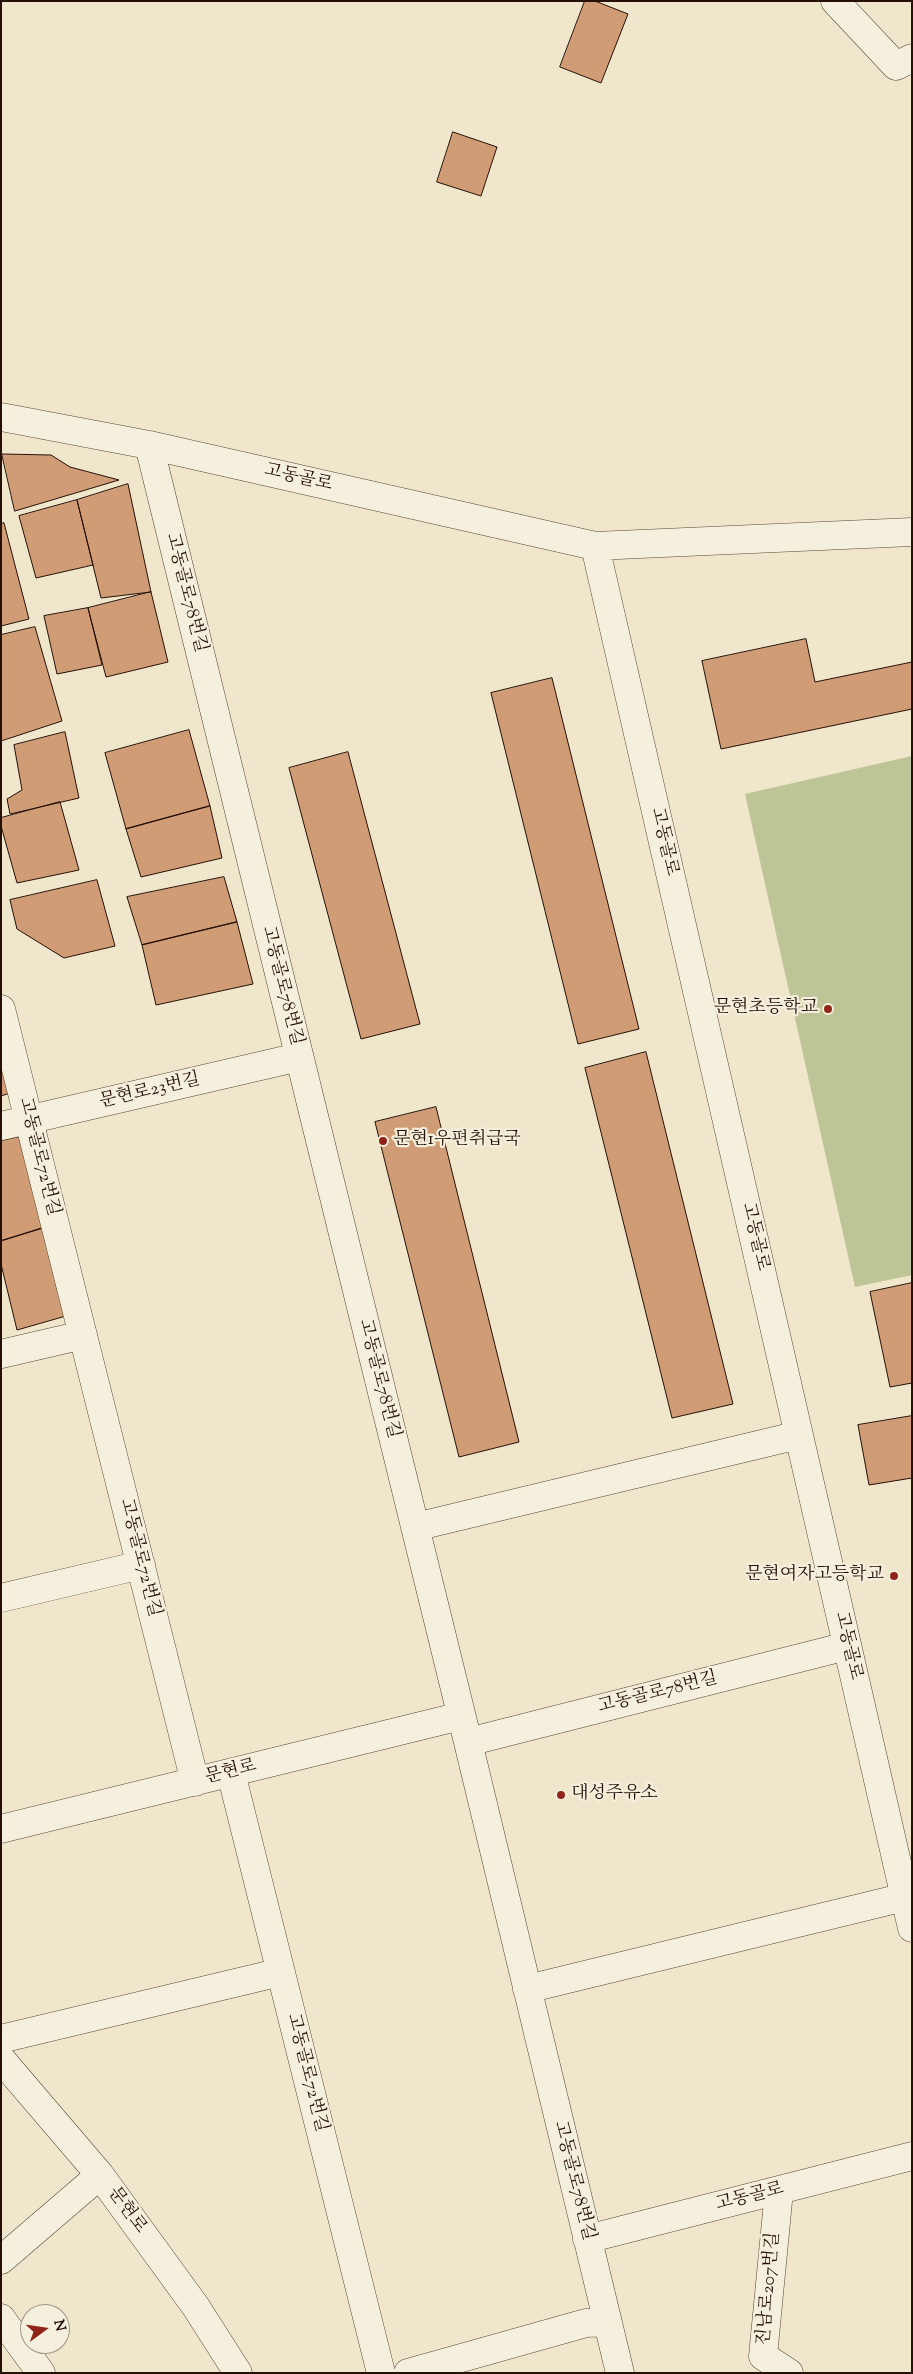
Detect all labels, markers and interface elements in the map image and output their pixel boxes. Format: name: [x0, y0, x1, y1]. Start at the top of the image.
street label: 고동골로: [262, 461, 334, 497]
street label: 고동골로78번길: [160, 531, 210, 655]
street label: 고동골로: [645, 806, 681, 878]
street label: 고동골로78번길: [256, 924, 306, 1048]
place label: 문현초등학교: [714, 998, 818, 1020]
marker: 문현초등학교: [822, 1003, 834, 1015]
street label: 문현로23번길: [98, 1070, 202, 1114]
street label: 고동골로72번길: [13, 1095, 63, 1219]
place label: 문현1우편취급국: [393, 1130, 521, 1152]
marker: 문현1우편취급국: [377, 1135, 389, 1147]
street label: 고동골로: [736, 1201, 772, 1273]
street label: 고동골로78번길: [353, 1317, 403, 1441]
street label: 고동골로72번길: [114, 1496, 164, 1620]
place label: 문현여자고등학교: [745, 1565, 884, 1587]
marker: 문현여자고등학교: [888, 1570, 900, 1582]
street label: 고동골로: [829, 1610, 865, 1682]
street label: 고동골로78번길: [596, 1669, 720, 1719]
street label: 문현로: [203, 1756, 259, 1790]
place label: 대성주유소: [571, 1784, 658, 1806]
marker: 대성주유소: [555, 1789, 567, 1801]
street label: 고동골로72번길: [281, 2011, 331, 2135]
street label: 고동골로78번길: [548, 2119, 598, 2243]
street label: 고동골로: [714, 2179, 786, 2217]
street label: 문현로: [102, 2184, 150, 2238]
street label: 진남로207번길: [754, 2231, 786, 2347]
north arrow: [20, 2304, 70, 2354]
text: N: [48, 2318, 70, 2333]

